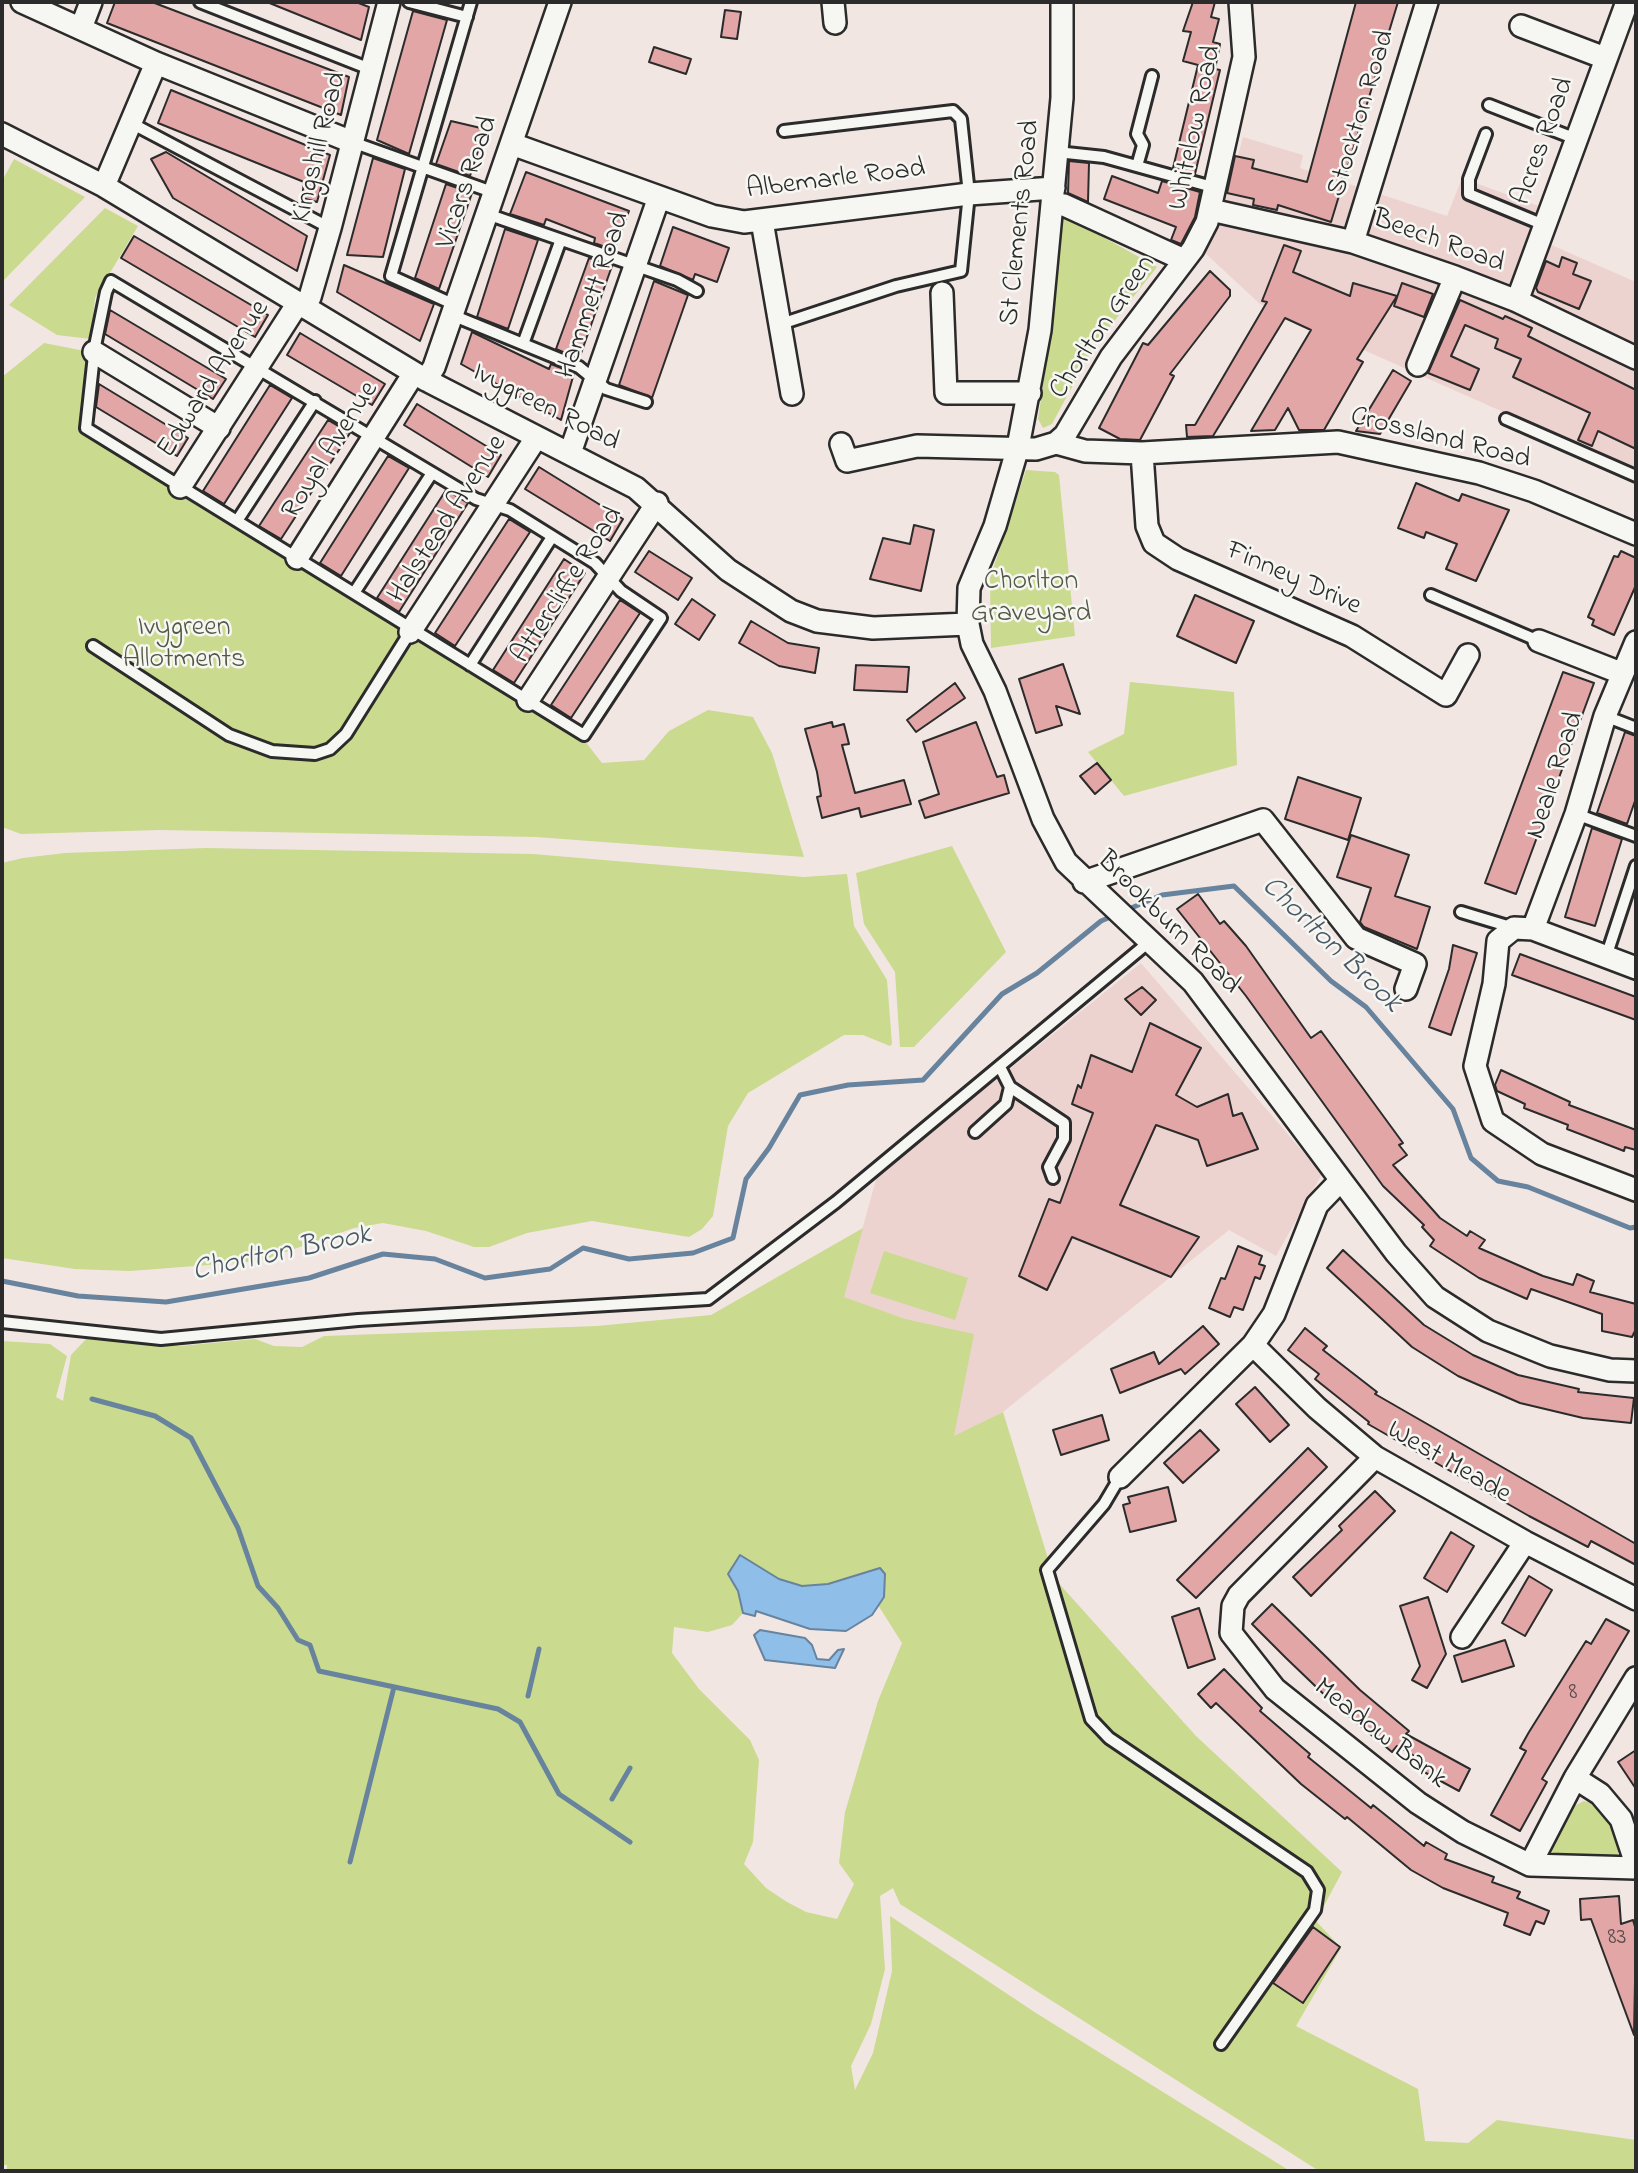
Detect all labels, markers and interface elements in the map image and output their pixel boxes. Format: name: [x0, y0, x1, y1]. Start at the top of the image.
street label: Stockton Road: [1322, 27, 1404, 201]
street label: Whitelow Road: [1163, 43, 1231, 213]
street label: Kingshill Road: [286, 69, 356, 227]
street label: Acres Road: [1506, 74, 1584, 210]
street label: Vicars Road: [431, 112, 507, 254]
street label: St Clements Road: [994, 118, 1050, 328]
street label: Albemarle Road: [745, 153, 927, 209]
street label: Beech Road: [1368, 204, 1508, 282]
street label: Hammett Road: [551, 208, 639, 384]
street label: Chorlton Green: [1044, 250, 1164, 406]
street label: Edward Avenue: [152, 295, 278, 465]
street label: Ivygreen Road: [466, 357, 624, 461]
street label: Royal Avenue: [276, 376, 388, 526]
street label: Crossland Road: [1346, 401, 1534, 479]
street label: Halstead Avenue: [382, 430, 516, 610]
street label: Attercliffe Road: [506, 501, 632, 671]
street label: Finney Drive: [1220, 535, 1366, 625]
park label: Chorlton Graveyard: [971, 566, 1091, 632]
park label: Ivygreen Allotments: [123, 612, 245, 678]
street label: Neale Road: [1521, 708, 1593, 844]
street label: Brookburn Road: [1088, 845, 1246, 1003]
water label: Chorlton Brook: [1252, 870, 1408, 1022]
water label: Chorlton Brook: [189, 1219, 375, 1291]
street label: West Meade: [1380, 1415, 1516, 1513]
street label: Meadow Bank: [1305, 1672, 1453, 1798]
house number: 8: [1569, 1680, 1577, 1708]
house number: 83: [1608, 1925, 1626, 1953]

